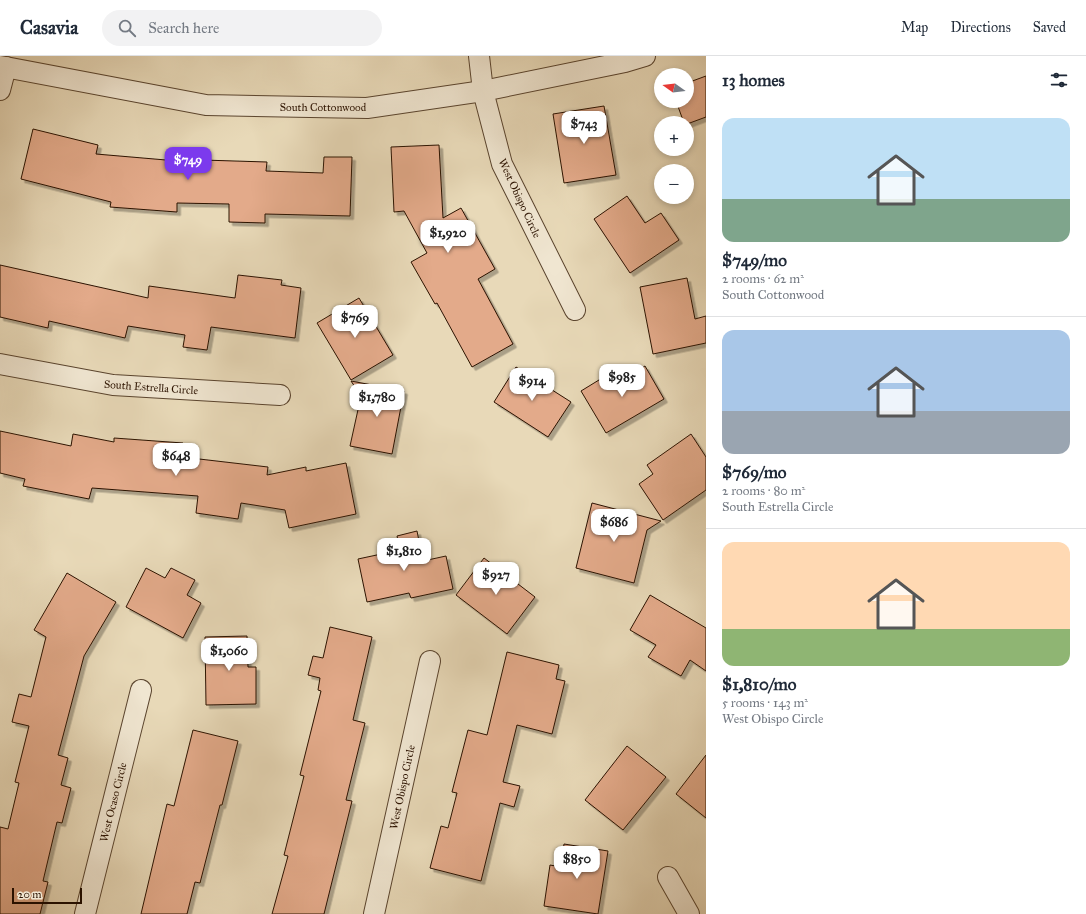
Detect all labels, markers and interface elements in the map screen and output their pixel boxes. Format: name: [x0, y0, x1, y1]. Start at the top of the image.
search box: [102, 10, 382, 46]
text: Casavia: [20, 16, 78, 39]
icon: search: [116, 17, 138, 39]
text: Search here: [148, 19, 219, 37]
text: Map: [901, 19, 928, 36]
text: Directions: [950, 19, 1011, 36]
text: Saved: [1033, 19, 1066, 36]
north arrow: [654, 68, 694, 108]
map controls: [654, 68, 694, 204]
icon: filters: [1048, 69, 1070, 91]
text: 13 homes: [722, 70, 785, 91]
street label: South Cottonwood: [280, 101, 367, 114]
pin: $743: [560, 111, 608, 145]
text: $743: [571, 116, 597, 132]
button: +: [654, 116, 694, 156]
icon: home: [860, 144, 932, 216]
pin: $749: [164, 147, 212, 181]
text: $749: [174, 152, 202, 168]
street label: West Obispo Circle: [496, 157, 544, 240]
button: −: [654, 164, 694, 204]
pin: $1,920: [415, 220, 481, 254]
text: $1,920: [429, 225, 467, 241]
text: $749/mo: [722, 250, 787, 271]
text: 2 rooms · 62 m²: [722, 271, 804, 287]
text: South Cottonwood: [722, 287, 824, 303]
pin: $769: [331, 305, 379, 339]
text: $769: [341, 310, 369, 326]
icon: home: [860, 356, 932, 428]
pin: $985: [598, 364, 646, 398]
pin: $914: [508, 368, 556, 402]
text: $985: [608, 369, 636, 385]
text: $914: [518, 373, 546, 389]
street label: South Estrella Circle: [103, 378, 199, 397]
pin: $1,780: [344, 384, 410, 418]
text: $1,780: [359, 389, 395, 405]
pin: $648: [152, 443, 200, 477]
text: $648: [162, 448, 190, 464]
text: $769/mo: [722, 462, 787, 483]
text: 2 rooms · 80 m²: [722, 483, 805, 499]
text: South Estrella Circle: [722, 499, 833, 515]
pin: $686: [590, 509, 638, 543]
text: $686: [600, 514, 628, 530]
pin: $1,810: [371, 538, 437, 572]
text: $1,810: [386, 543, 422, 559]
pin: $927: [472, 562, 520, 596]
text: $927: [482, 567, 510, 583]
icon: home: [860, 568, 932, 640]
pin: $1,060: [196, 638, 262, 672]
text: $1,060: [210, 643, 248, 659]
text: $1,810/mo: [722, 674, 796, 695]
text: 5 rooms · 143 m²: [722, 695, 808, 711]
text: West Obispo Circle: [722, 711, 823, 727]
street label: West Obispo Circle: [387, 743, 418, 830]
street label: West Ocaso Circle: [97, 761, 130, 843]
pin: $850: [553, 846, 601, 880]
text: $850: [563, 851, 591, 867]
scale bar: [12, 886, 82, 905]
text: 20 m: [18, 888, 41, 901]

